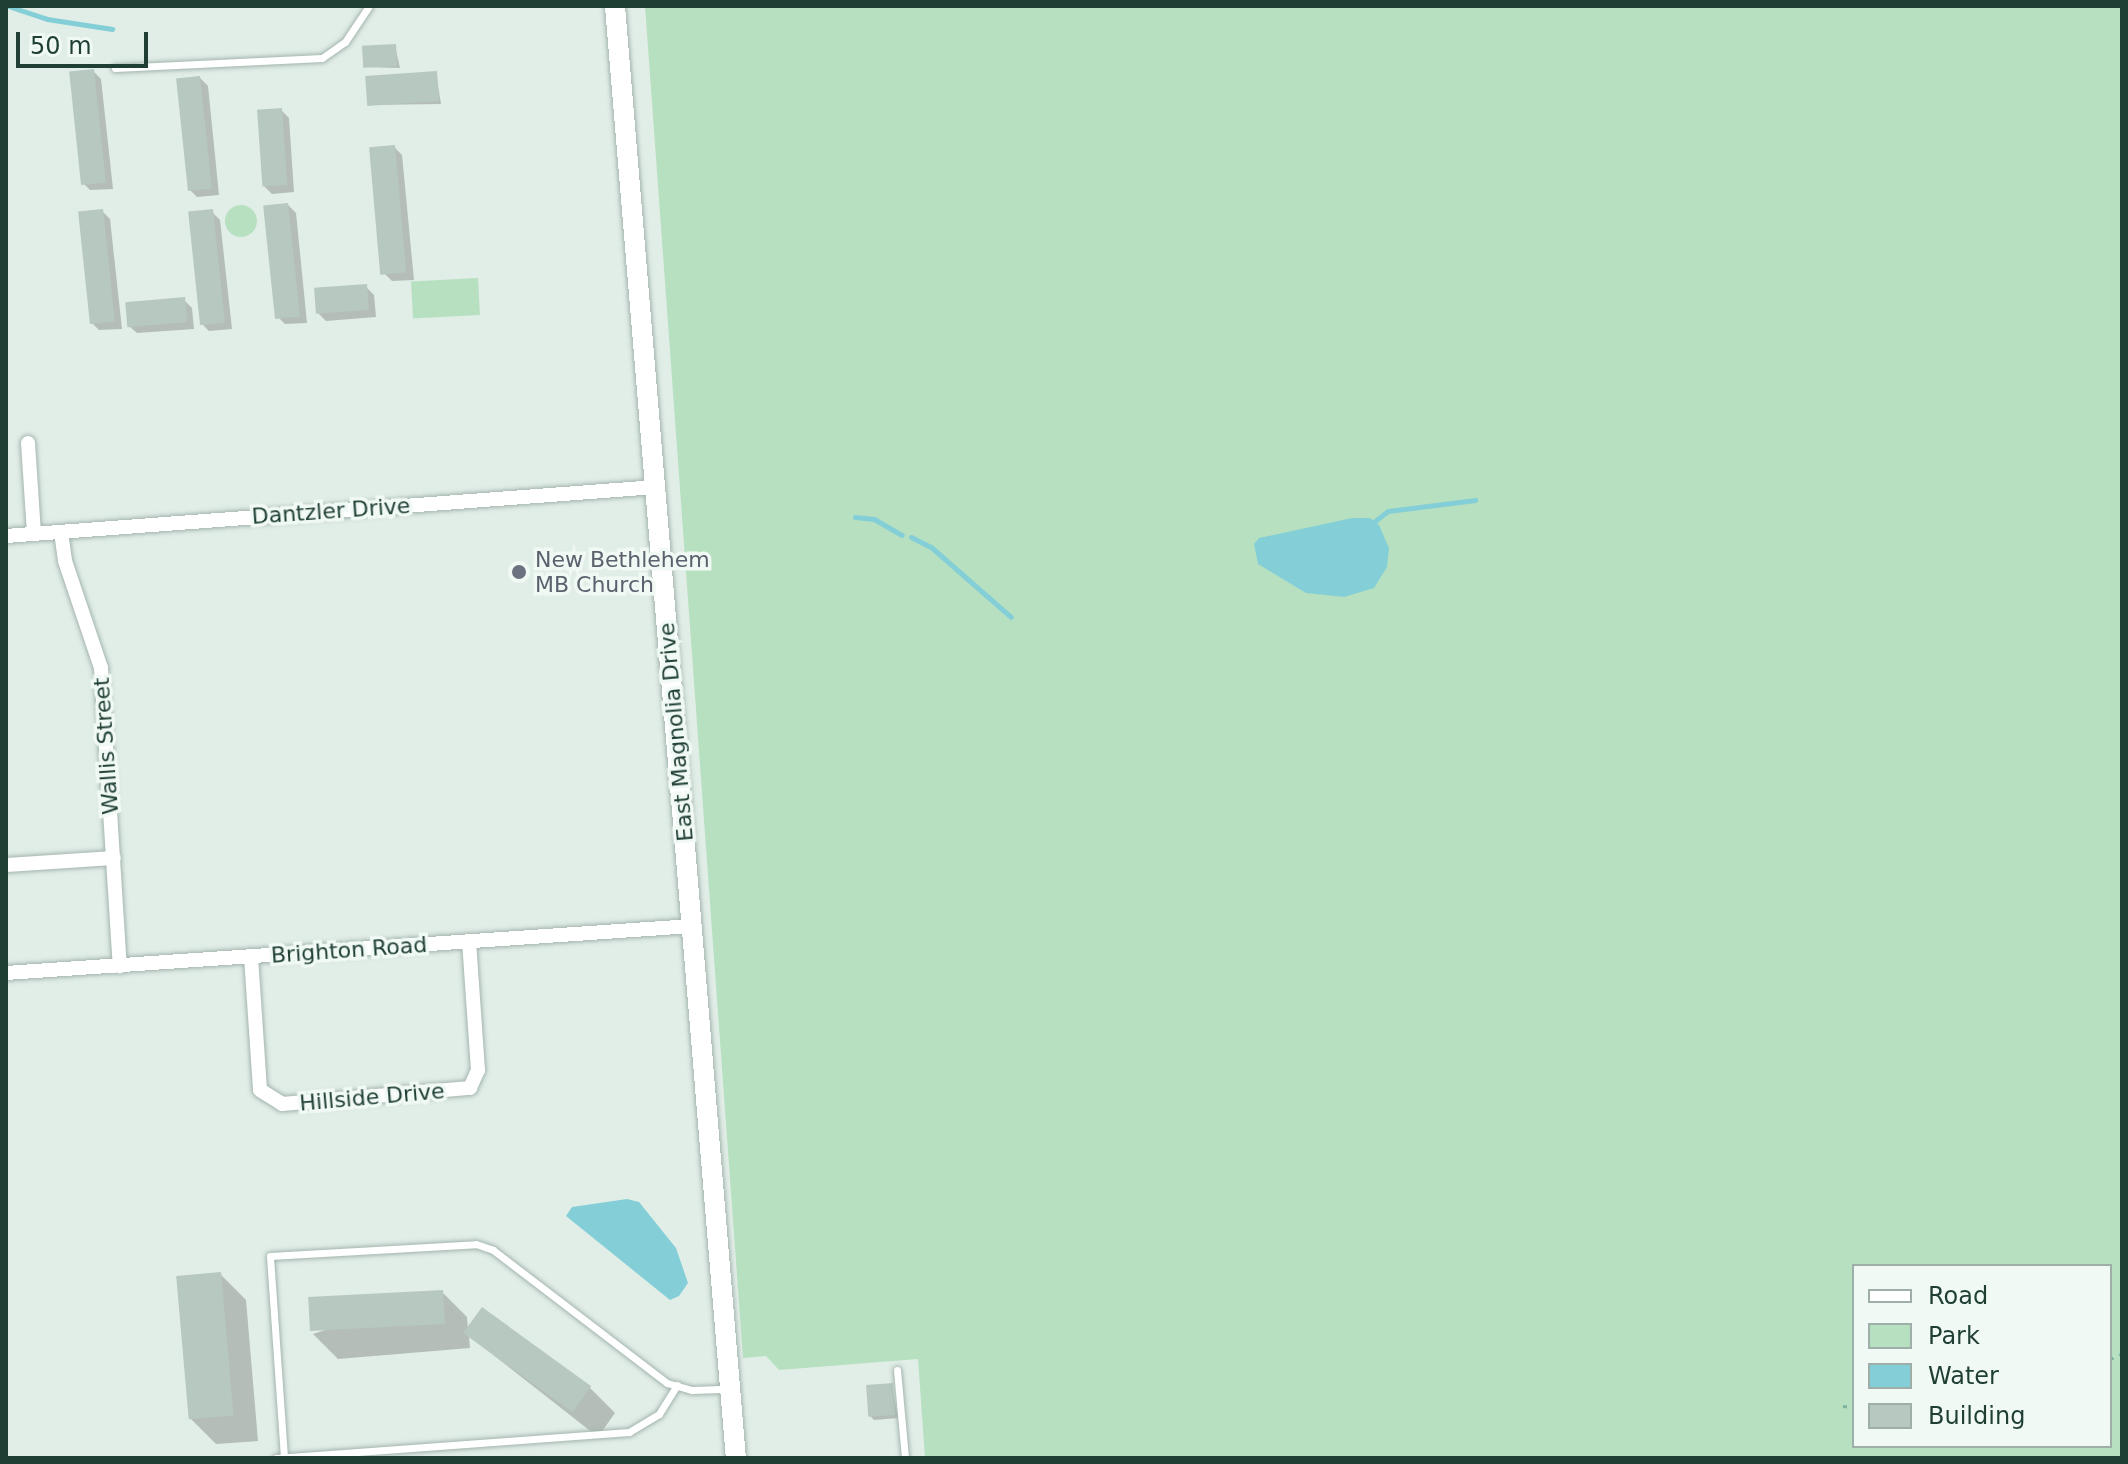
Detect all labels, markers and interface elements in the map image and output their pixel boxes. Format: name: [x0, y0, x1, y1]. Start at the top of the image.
scale bar: [20, 16, 152, 66]
text: 50 m: [30, 32, 92, 60]
street label: Dantzler Drive: [251, 492, 411, 530]
place label: New Bethlehem MB Church: [535, 546, 710, 598]
marker: New Bethlehem MB Church: [510, 563, 528, 581]
street label: East Magnolia Drive: [653, 621, 699, 843]
street label: Wallis Street: [88, 677, 124, 815]
street label: Brighton Road: [270, 931, 428, 969]
street label: Hillside Drive: [298, 1078, 446, 1116]
legend: [1852, 1264, 2112, 1448]
text: Road: [1928, 1282, 1988, 1310]
text: Park: [1928, 1322, 1980, 1350]
text: Water: [1928, 1362, 1999, 1390]
text: Building: [1928, 1402, 2025, 1430]

